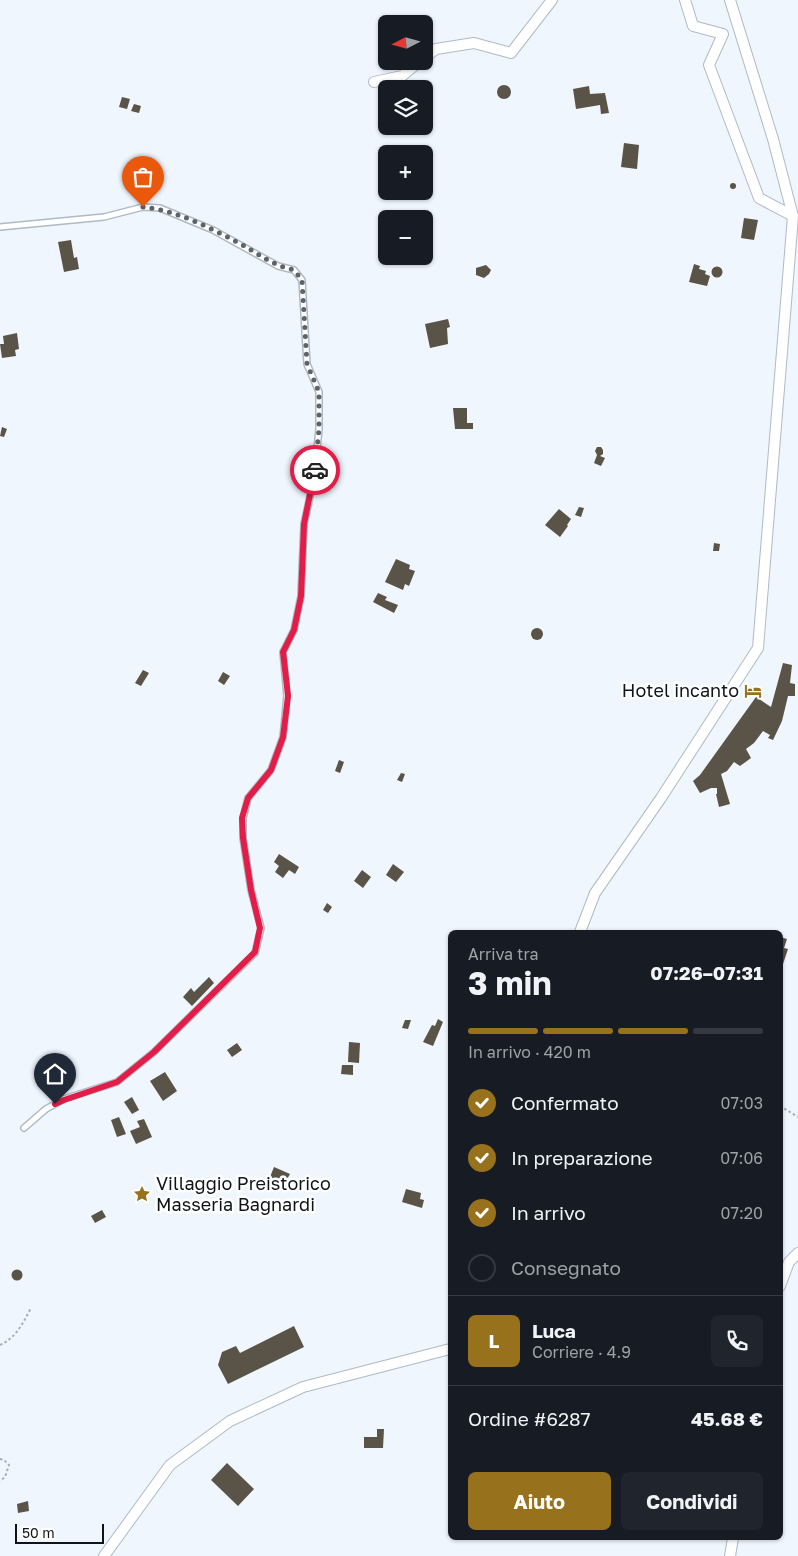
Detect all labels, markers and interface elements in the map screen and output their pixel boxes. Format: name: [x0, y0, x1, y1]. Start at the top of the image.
north arrow: [378, 15, 432, 70]
map controls: [378, 15, 433, 265]
button: layers: [378, 80, 433, 135]
button: +: [378, 145, 433, 200]
pin: [122, 156, 164, 207]
icon: bag: [129, 163, 157, 191]
button: −: [378, 210, 433, 265]
courier: [290, 445, 340, 495]
icon: car: [301, 456, 329, 484]
place label: Hotel incanto: [622, 679, 739, 701]
hotel icon: Hotel incanto: [743, 681, 763, 701]
text: Arriva tra: [468, 944, 539, 964]
text: 07:26–07:31: [650, 961, 763, 984]
text: 3 min: [468, 964, 552, 1002]
text: In arrivo · 420 m: [468, 1042, 591, 1062]
pin: [34, 1053, 76, 1104]
icon: home: [41, 1060, 69, 1088]
icon: check: [468, 1089, 496, 1117]
text: Confermato: [511, 1091, 619, 1114]
text: 07:03: [721, 1093, 763, 1113]
icon: check: [468, 1144, 496, 1172]
text: In preparazione: [511, 1146, 653, 1169]
text: 07:06: [720, 1148, 763, 1168]
place label: Villaggio Preistorico Masseria Bagnardi: [156, 1172, 331, 1215]
place icon: Villaggio Preistorico Masseria Bagnardi: [132, 1184, 152, 1204]
icon: check: [468, 1199, 496, 1227]
text: In arrivo: [511, 1201, 586, 1224]
text: 07:20: [721, 1203, 763, 1223]
text: Consegnato: [511, 1256, 621, 1279]
button: phone: [711, 1315, 763, 1367]
text: Luca: [532, 1319, 576, 1342]
text: L: [489, 1329, 499, 1352]
text: Corriere · 4.9: [532, 1342, 631, 1362]
text: Ordine #6287: [468, 1407, 591, 1430]
text: 45.68 €: [691, 1407, 763, 1430]
button: Aiuto: [468, 1472, 611, 1530]
button: Condividi: [621, 1472, 763, 1530]
scale bar: [15, 1521, 104, 1544]
text: 50 m: [22, 1524, 55, 1541]

